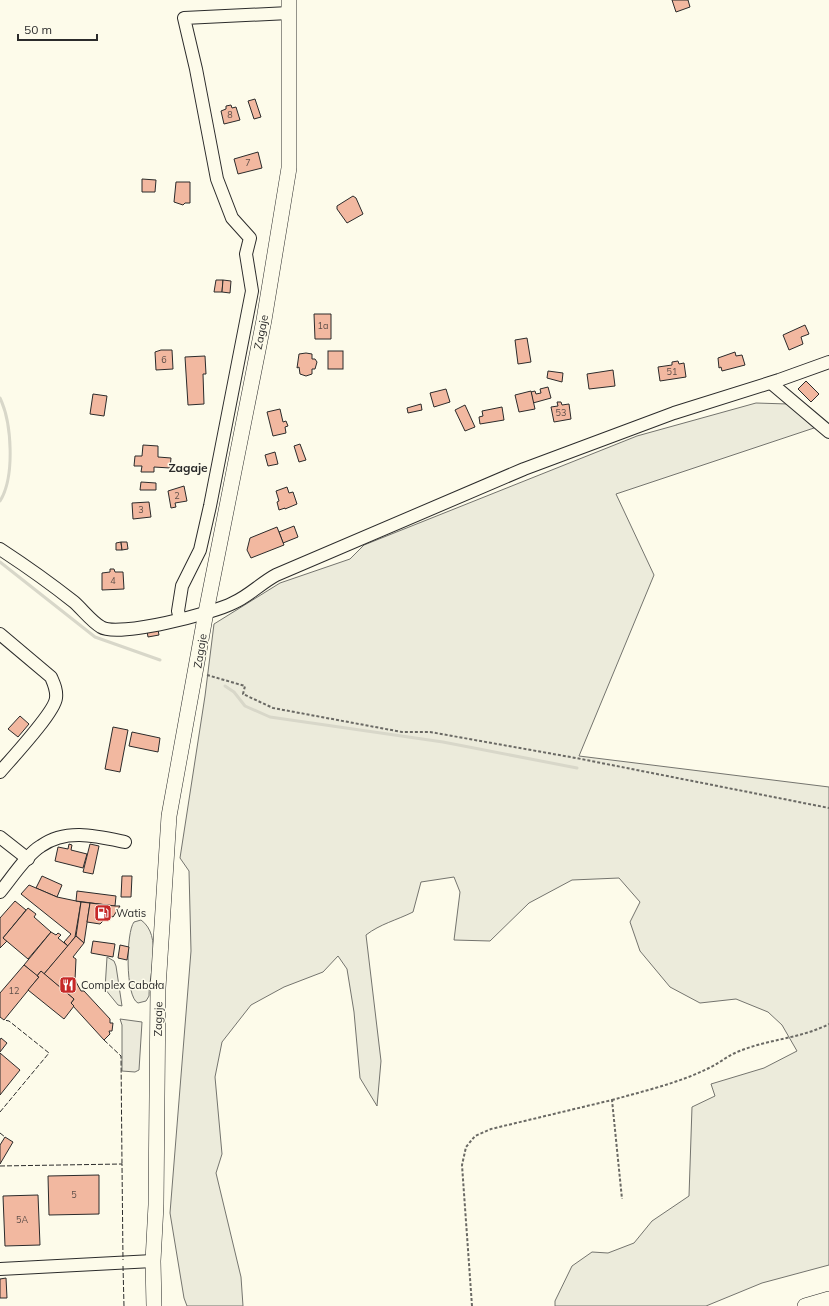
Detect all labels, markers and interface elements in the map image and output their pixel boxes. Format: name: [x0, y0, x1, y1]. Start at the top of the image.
scale bar: [18, 16, 97, 42]
text: 50 m: [24, 22, 52, 37]
house number: 8: [227, 109, 233, 120]
house number: 7: [245, 157, 251, 168]
street label: Zagaje: [251, 314, 271, 350]
house number: 1a: [318, 320, 328, 331]
house number: 6: [161, 354, 167, 365]
house number: 51: [667, 366, 677, 377]
house number: 53: [556, 407, 566, 418]
district label: Zagaje: [168, 460, 208, 475]
house number: 2: [174, 490, 180, 501]
house number: 3: [138, 504, 144, 515]
house number: 4: [110, 575, 116, 586]
street label: Zagaje: [190, 633, 210, 669]
fuel station icon: Watis: [93, 903, 113, 923]
place label: Watis: [116, 906, 146, 920]
restaurant icon: Complex Cabała: [58, 975, 78, 995]
place label: Complex Cabała: [81, 978, 164, 992]
house number: 12: [9, 985, 19, 996]
street label: Zagaje: [151, 1001, 165, 1037]
house number: 5: [71, 1189, 77, 1200]
house number: 5A: [16, 1214, 28, 1225]

